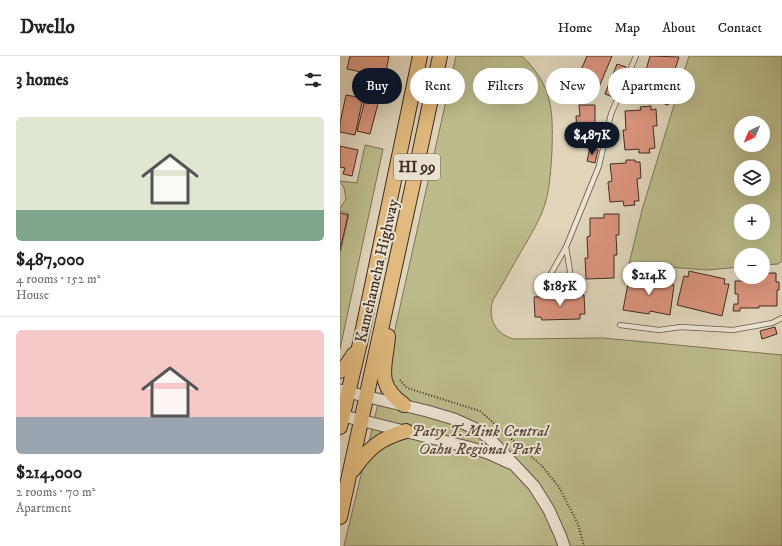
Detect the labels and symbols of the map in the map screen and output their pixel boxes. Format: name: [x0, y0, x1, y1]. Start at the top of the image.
north arrow: [734, 116, 770, 152]
pin: $487K: [564, 122, 620, 156]
road number: HI 99: [394, 154, 440, 180]
street label: Kamehameha Highway: [351, 197, 403, 345]
pin: $214K: [621, 262, 677, 296]
pin: $185K: [532, 273, 588, 307]
park label: Patsy T. Mink Central Oahu Regional Park: [412, 421, 550, 459]

